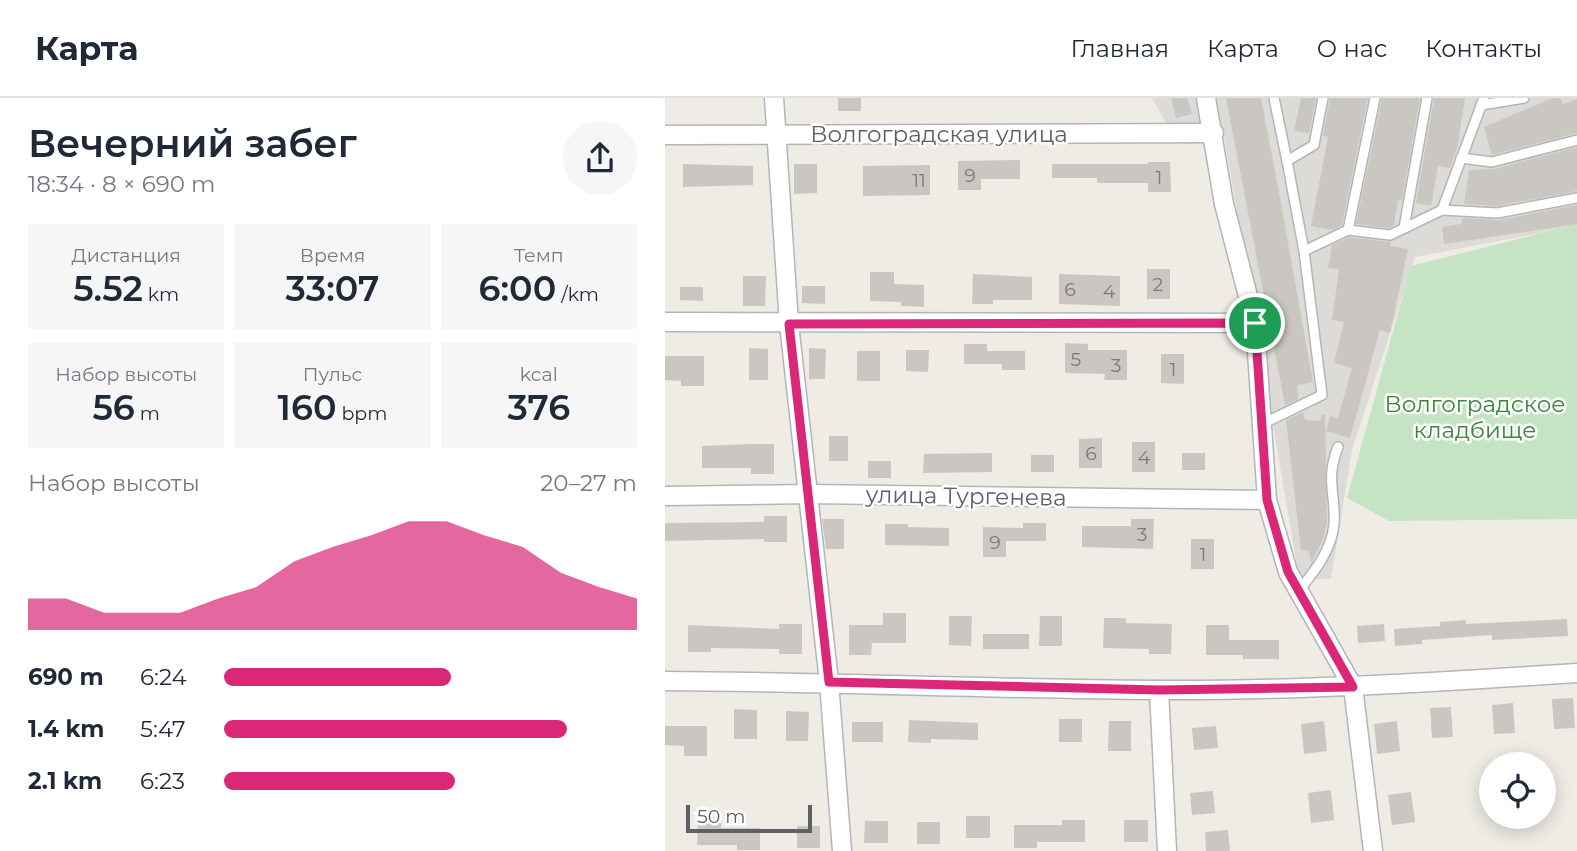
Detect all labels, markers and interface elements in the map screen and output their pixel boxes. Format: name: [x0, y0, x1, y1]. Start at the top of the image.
text: Карта: [35, 28, 138, 68]
text: Главная: [1071, 34, 1169, 63]
text: Карта: [1207, 34, 1279, 63]
text: О нас: [1317, 34, 1387, 63]
text: Контакты: [1425, 34, 1542, 63]
text: Вечерний забег: [28, 120, 357, 167]
street label: Волгоградская улица: [810, 120, 1068, 148]
button: share: [563, 121, 637, 195]
house number: 9: [964, 164, 976, 187]
house number: 1: [1156, 166, 1162, 189]
house number: 11: [912, 169, 926, 192]
text: 18:34 · 8 × 690 m: [28, 170, 216, 198]
text: Дистанция: [72, 244, 181, 267]
text: Время: [300, 244, 365, 267]
text: Темп: [514, 244, 564, 267]
text: 5.52: [73, 267, 143, 310]
text: 33:07: [286, 267, 379, 310]
text: 6:00: [479, 267, 556, 310]
house number: 2: [1153, 273, 1164, 296]
house number: 6: [1064, 278, 1076, 301]
house number: 4: [1103, 280, 1116, 303]
text: km: [143, 283, 179, 306]
text: /km: [556, 283, 599, 306]
pin: [1225, 293, 1285, 353]
icon: arrive: [1236, 304, 1274, 342]
house number: 5: [1071, 348, 1082, 371]
house number: 3: [1111, 354, 1121, 377]
house number: 1: [1170, 358, 1176, 381]
text: Набор высоты: [55, 363, 197, 386]
text: Пульс: [303, 363, 362, 386]
text: kcal: [520, 363, 558, 386]
text: 56: [92, 386, 135, 429]
text: 160: [278, 386, 336, 429]
text: 376: [508, 386, 570, 429]
park label: Волгоградское кладбище: [1384, 390, 1566, 444]
text: m: [135, 402, 160, 425]
text: bpm: [336, 402, 387, 425]
house number: 6: [1085, 442, 1097, 465]
house number: 4: [1138, 446, 1151, 469]
text: Набор высоты: [28, 469, 200, 497]
text: 20–27 m: [540, 469, 637, 497]
street label: улица Тургенева: [864, 480, 1067, 512]
house number: 3: [1137, 523, 1147, 546]
house number: 9: [989, 531, 1001, 554]
house number: 1: [1200, 543, 1206, 566]
text: 690 m: [28, 663, 104, 691]
text: 6:24: [140, 663, 187, 691]
text: 1.4 km: [28, 715, 105, 743]
text: 5:47: [140, 715, 186, 743]
map controls: [1479, 752, 1556, 829]
button: locate: [1479, 752, 1556, 829]
text: 2.1 km: [28, 767, 102, 795]
text: 6:23: [140, 767, 185, 795]
scale bar: [686, 802, 812, 834]
text: 50 m: [697, 805, 745, 828]

